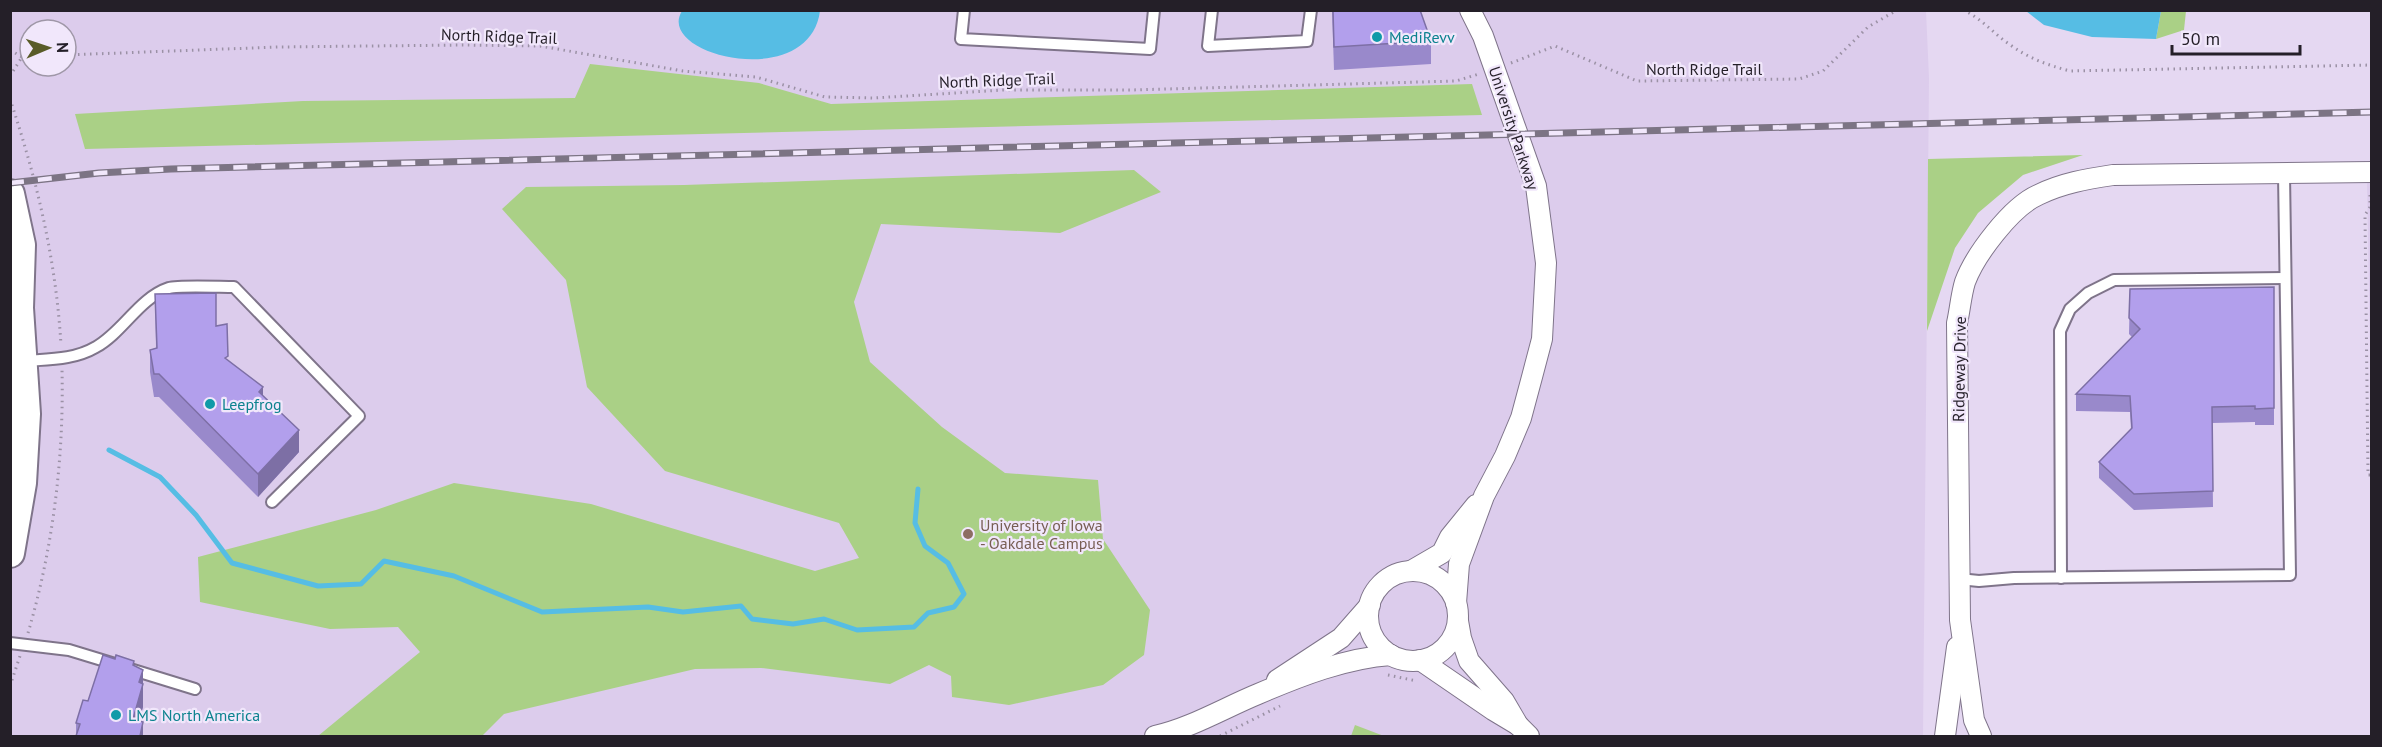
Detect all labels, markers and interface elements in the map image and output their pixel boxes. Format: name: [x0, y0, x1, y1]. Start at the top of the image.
north arrow: [18, 18, 78, 78]
scale bar: [2172, 18, 2300, 56]
street label: North Ridge Trail: [441, 24, 558, 48]
place label: MediRevv: [1389, 27, 1455, 47]
text: 50 m: [2181, 27, 2220, 50]
marker: MediRevv: [1370, 30, 1384, 44]
text: N: [53, 42, 73, 53]
street label: North Ridge Trail: [1646, 59, 1762, 79]
street label: University Parkway: [1485, 64, 1544, 193]
street label: North Ridge Trail: [939, 68, 1056, 92]
street label: Ridgeway Drive: [1948, 316, 1970, 422]
place label: Leepfrog: [222, 394, 282, 414]
marker: Leepfrog: [203, 397, 217, 411]
place label: University of Iowa - Oakdale Campus: [980, 515, 1103, 553]
marker: University of Iowa - Oakdale Campus: [961, 527, 975, 541]
place label: LMS North America: [128, 705, 260, 725]
marker: LMS North America: [109, 708, 123, 722]

